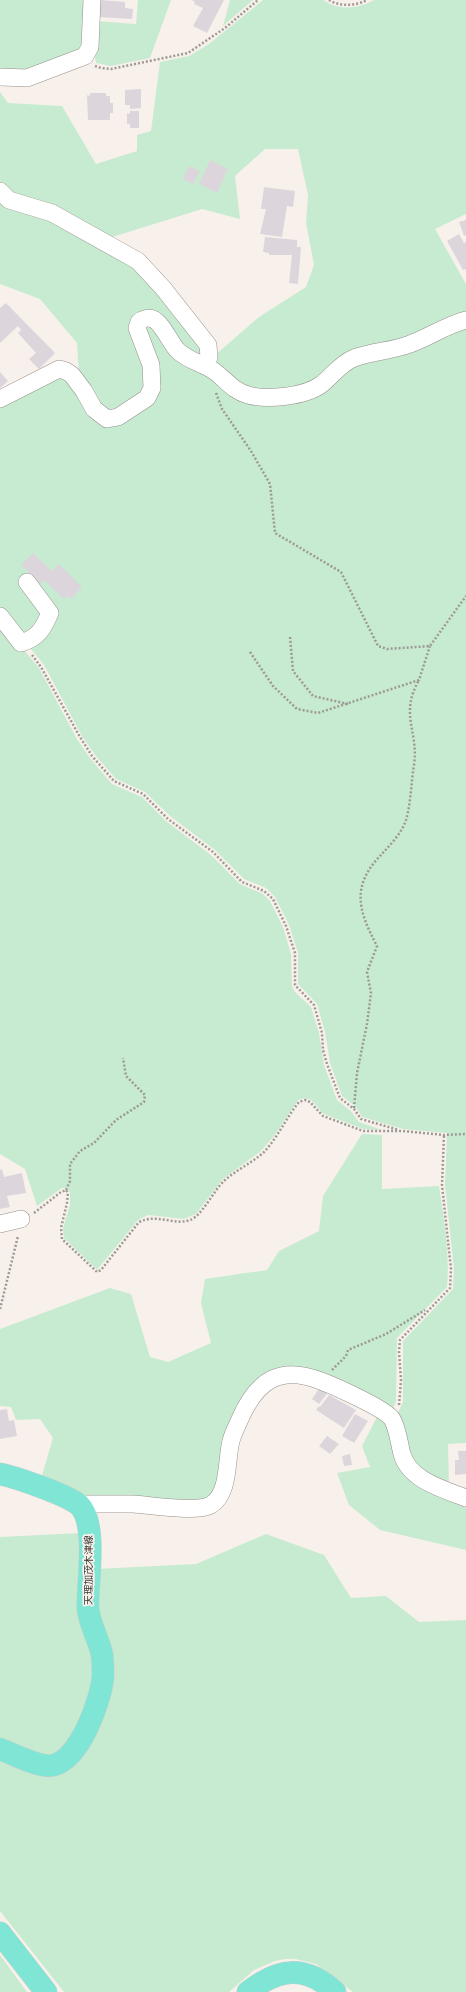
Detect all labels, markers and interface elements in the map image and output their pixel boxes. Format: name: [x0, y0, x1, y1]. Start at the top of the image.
street label: 天理加茂木津線: [82, 1535, 94, 1605]

